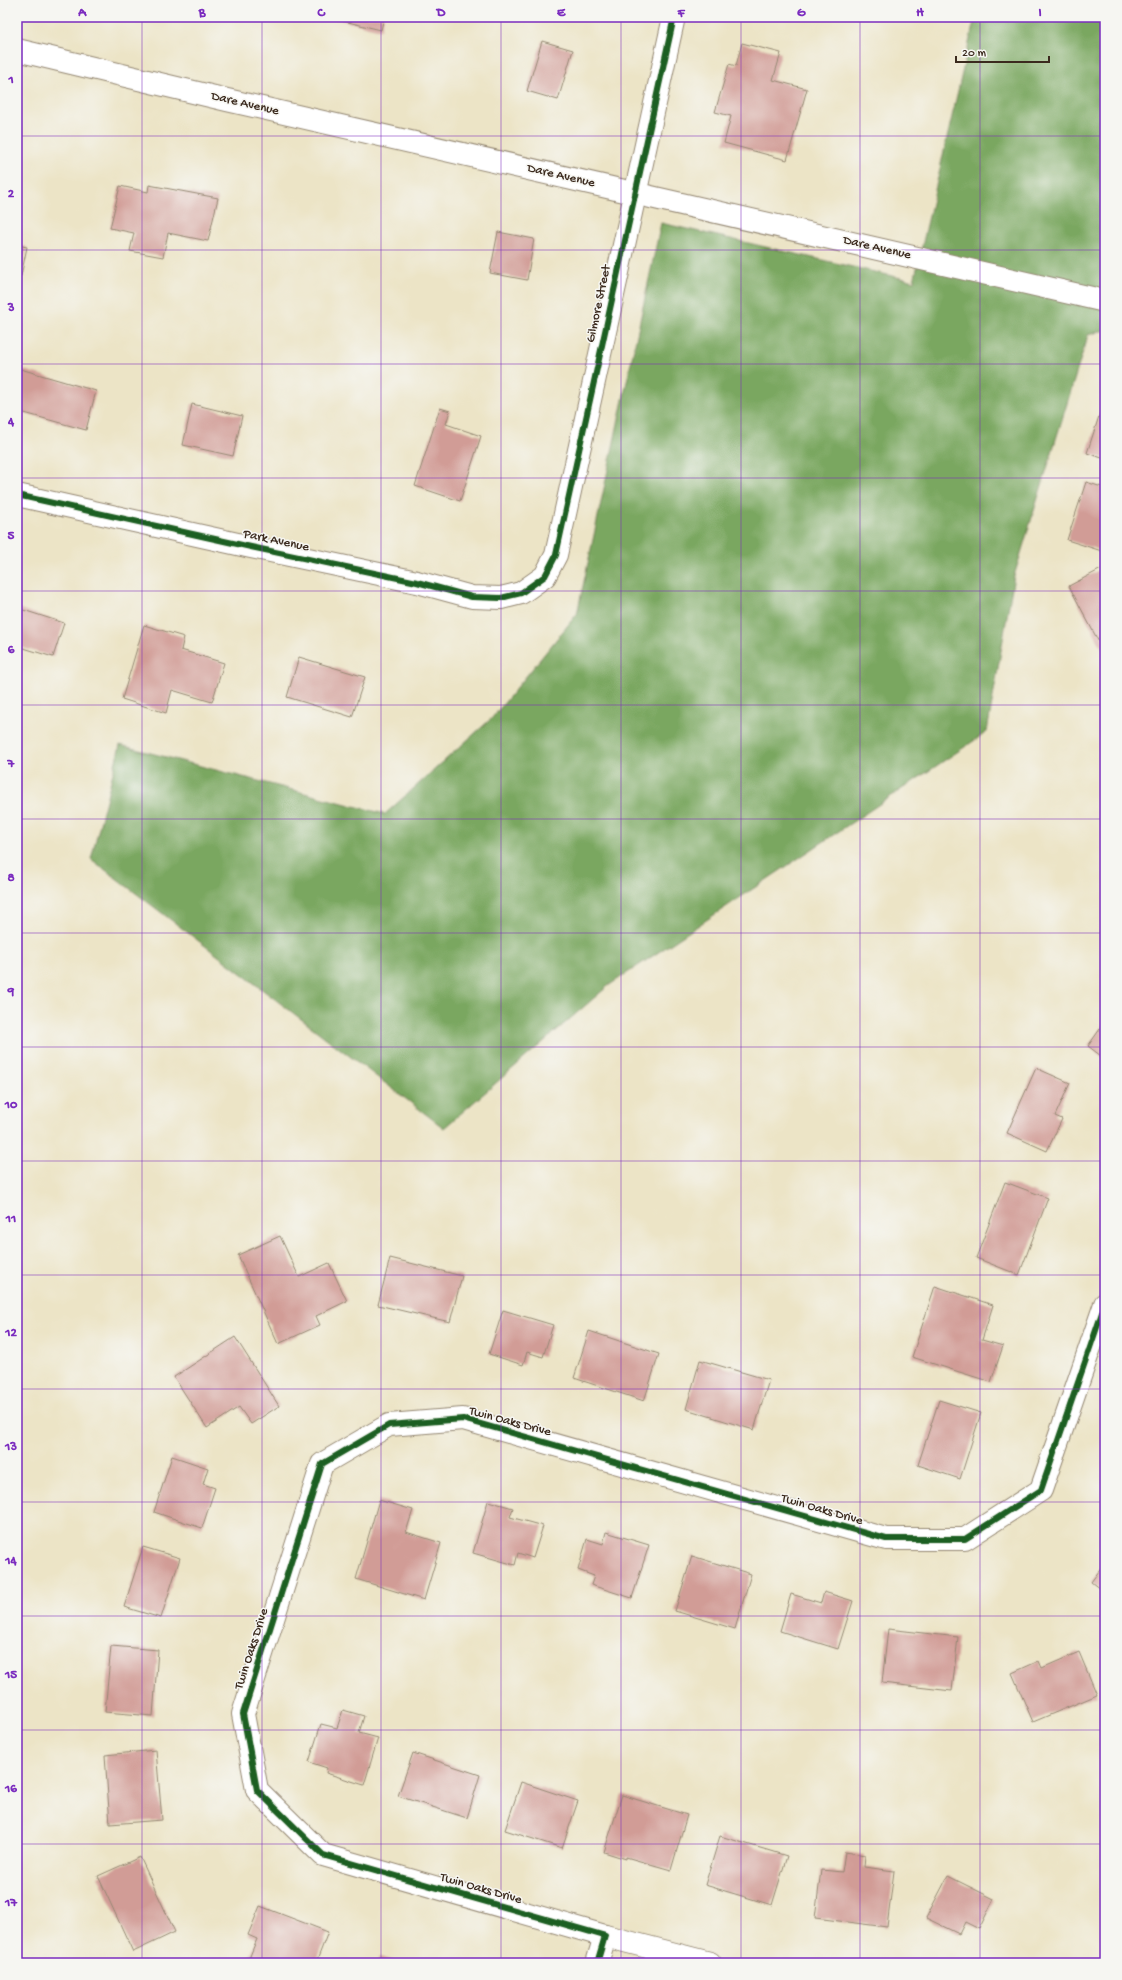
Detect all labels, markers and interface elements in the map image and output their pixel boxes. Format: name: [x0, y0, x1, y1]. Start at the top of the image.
text: A: [77, 6, 87, 21]
text: B: [198, 6, 207, 21]
text: C: [316, 6, 326, 21]
text: D: [436, 6, 446, 21]
text: E: [557, 6, 566, 21]
text: F: [677, 6, 686, 21]
text: G: [797, 6, 806, 21]
text: H: [916, 6, 924, 21]
text: I: [1038, 6, 1042, 21]
scale bar: [956, 38, 1049, 64]
text: 20 m: [962, 47, 987, 61]
text: 1: [7, 73, 14, 88]
street label: Dare Avenue: [209, 89, 281, 119]
street label: Dare Avenue: [525, 161, 597, 191]
text: 2: [8, 187, 15, 202]
street label: Dare Avenue: [841, 233, 913, 263]
street label: Gilmore Street: [583, 262, 615, 344]
text: 3: [7, 301, 15, 316]
text: 4: [7, 415, 15, 430]
street label: Park Avenue: [241, 526, 311, 555]
text: 5: [8, 529, 15, 544]
text: 6: [8, 643, 15, 658]
text: 7: [7, 757, 16, 772]
text: 8: [7, 871, 15, 886]
text: 9: [7, 985, 15, 1000]
text: 10: [4, 1098, 18, 1113]
text: 11: [5, 1212, 16, 1227]
text: 12: [4, 1326, 17, 1341]
street label: Twin Oaks Drive: [466, 1404, 553, 1440]
text: 13: [4, 1440, 17, 1455]
street label: Twin Oaks Drive: [779, 1491, 865, 1529]
text: 14: [4, 1554, 18, 1569]
street label: Twin Oaks Drive: [232, 1606, 272, 1692]
text: 15: [4, 1668, 17, 1683]
text: 16: [4, 1782, 17, 1797]
street label: Twin Oaks Drive: [438, 1870, 524, 1908]
text: 17: [4, 1896, 18, 1911]

